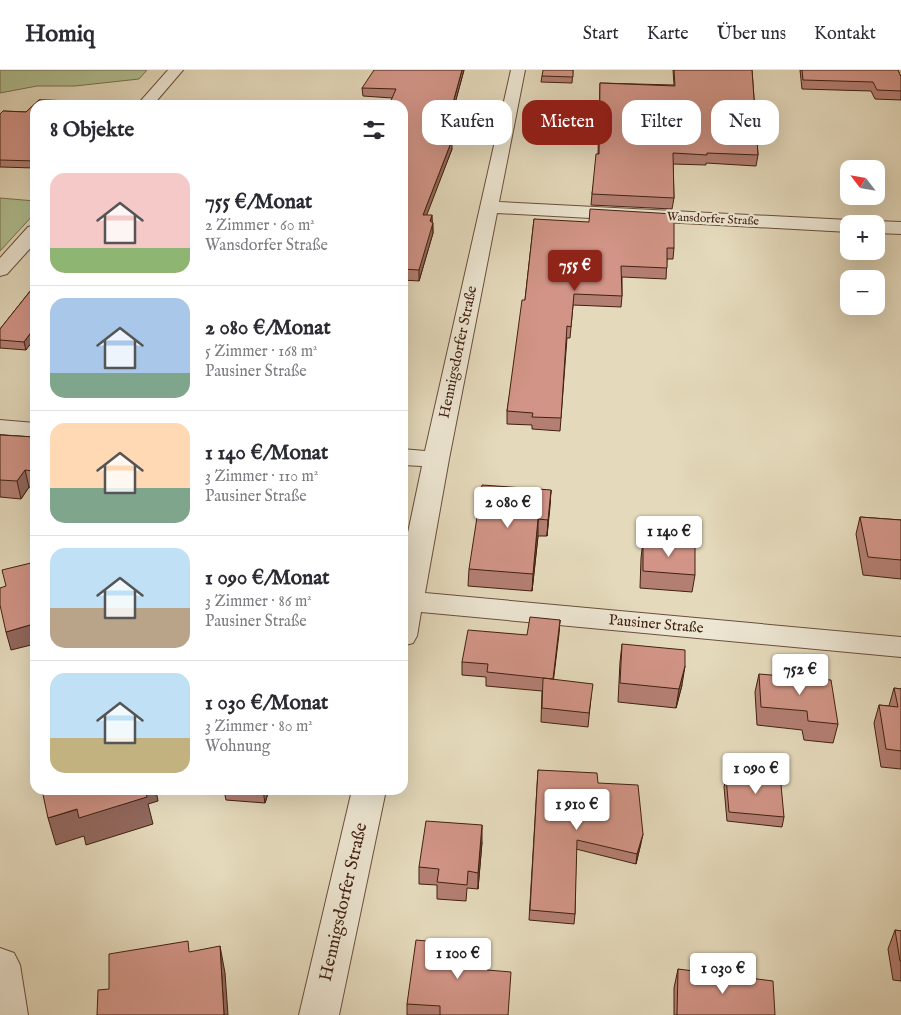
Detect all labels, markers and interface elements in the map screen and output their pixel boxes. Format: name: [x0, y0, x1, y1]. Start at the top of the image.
text: Homiq: [25, 19, 95, 50]
text: Start: [583, 23, 619, 46]
text: Karte: [647, 23, 689, 46]
text: Über uns: [717, 23, 786, 46]
text: Kontakt: [814, 23, 876, 46]
chip: Kaufen: [422, 100, 512, 145]
chip: Mieten: [522, 100, 612, 145]
chip: Filter: [622, 100, 701, 145]
chip: Neu: [711, 100, 779, 145]
icon: filters: [360, 116, 388, 144]
text: 8 Objekte: [50, 117, 134, 144]
north arrow: [840, 160, 885, 205]
map controls: [840, 160, 885, 315]
text: 755 €/Monat: [205, 189, 312, 216]
icon: home: [90, 193, 150, 253]
street label: Wansdorfer Straße: [667, 209, 760, 229]
button: +: [840, 215, 885, 260]
text: 2 Zimmer · 60 m²: [205, 216, 315, 236]
text: Wansdorfer Straße: [205, 236, 328, 256]
pin: 755 €: [540, 250, 610, 292]
text: 755 €: [559, 256, 591, 276]
button: −: [840, 270, 885, 315]
street label: Hennigsdorfer Straße: [435, 284, 481, 420]
text: 2 080 €/Monat: [205, 315, 331, 342]
icon: home: [90, 318, 150, 378]
text: 5 Zimmer · 168 m²: [205, 342, 318, 362]
text: Pausiner Straße: [205, 362, 307, 382]
text: 1 140 €/Monat: [205, 440, 328, 467]
icon: home: [90, 443, 150, 503]
text: 3 Zimmer · 110 m²: [205, 467, 318, 487]
pin: 2 080 €: [462, 486, 554, 529]
text: Pausiner Straße: [205, 487, 307, 507]
text: 2 080 €: [485, 493, 531, 513]
pin: 1 140 €: [623, 516, 715, 558]
text: 1 140 €: [647, 522, 691, 542]
text: 1 090 €/Monat: [205, 565, 330, 592]
icon: home: [90, 568, 150, 628]
text: 3 Zimmer · 86 m²: [205, 592, 312, 612]
street label: Pausiner Straße: [608, 610, 704, 638]
text: Pausiner Straße: [205, 612, 307, 632]
pin: 752 €: [765, 654, 835, 696]
text: 752 €: [783, 660, 817, 680]
text: 1 030 €/Monat: [205, 690, 328, 717]
icon: home: [90, 693, 150, 753]
text: 3 Zimmer · 80 m²: [205, 717, 313, 737]
text: Wohnung: [205, 737, 270, 757]
pin: 1 090 €: [710, 752, 802, 795]
text: 1 090 €: [733, 759, 779, 779]
pin: 1 910 €: [531, 788, 623, 831]
text: 1 910 €: [556, 795, 599, 815]
street label: Hennigsdorfer Straße: [315, 820, 373, 984]
pin: 1 100 €: [412, 938, 504, 980]
text: 1 100 €: [436, 944, 480, 964]
pin: 1 030 €: [677, 952, 769, 995]
text: 1 030 €: [701, 959, 745, 979]

